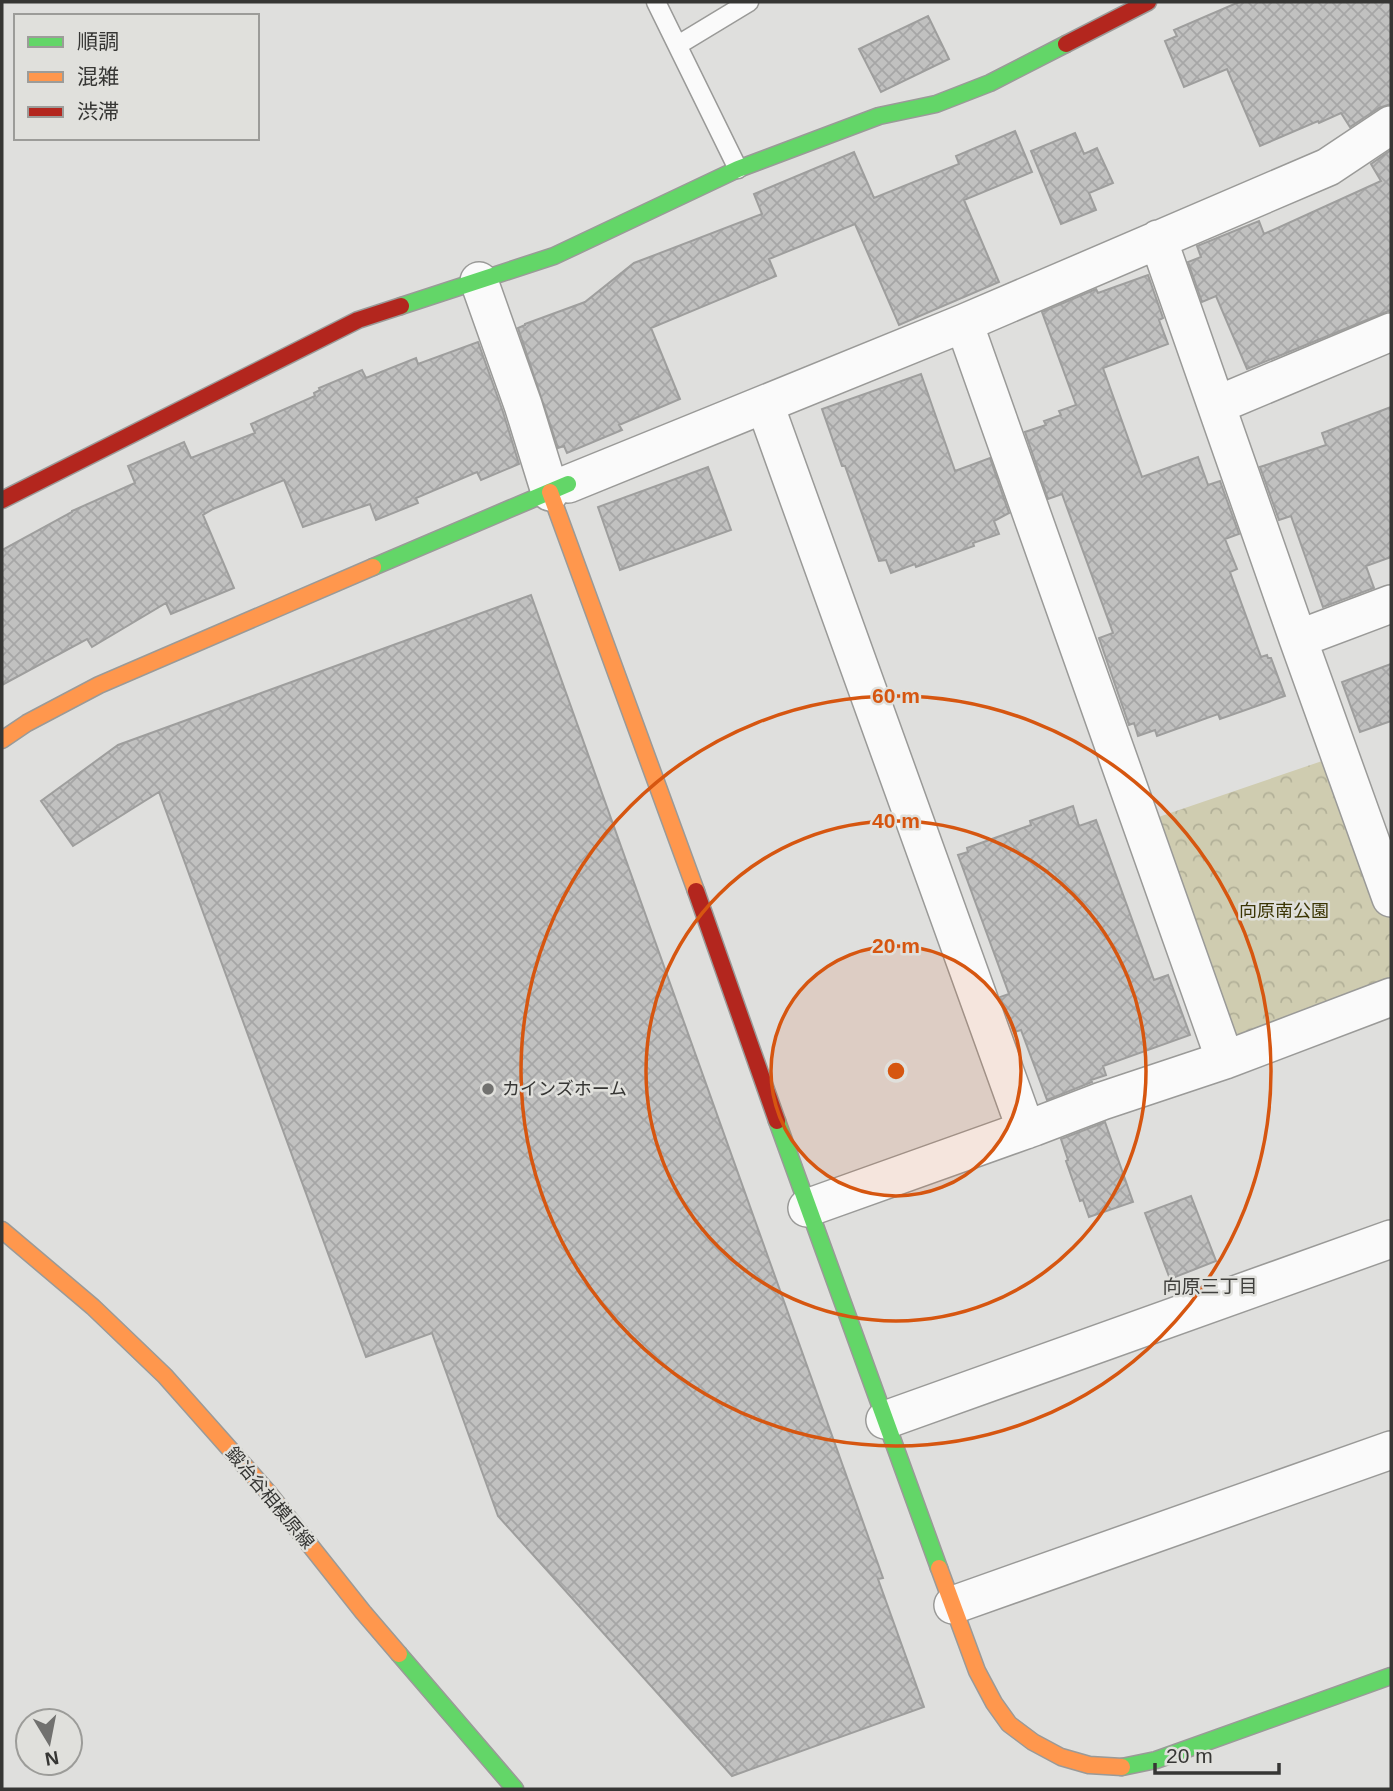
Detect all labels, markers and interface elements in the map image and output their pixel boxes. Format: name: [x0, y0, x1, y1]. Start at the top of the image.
legend: [14, 14, 259, 140]
text: 順調: [77, 30, 119, 53]
text: 混雑: [77, 65, 119, 88]
text: 渋滞: [77, 100, 119, 123]
text: 60 m: [872, 684, 920, 707]
text: 40 m: [872, 809, 920, 832]
park label: 向原南公園: [1239, 901, 1329, 921]
text: 20 m: [872, 934, 920, 957]
centre of rings: [884, 1059, 908, 1083]
place label: カインズホーム: [502, 1079, 627, 1099]
marker: カインズホーム: [480, 1081, 496, 1097]
district label: 向原三丁目: [1162, 1276, 1258, 1297]
street label: 鍛冶谷相模原線: [222, 1443, 318, 1553]
north arrow: [14, 1707, 84, 1777]
scale bar: [1155, 1732, 1279, 1776]
text: 20 m: [1166, 1744, 1213, 1767]
text: N: [43, 1747, 60, 1770]

